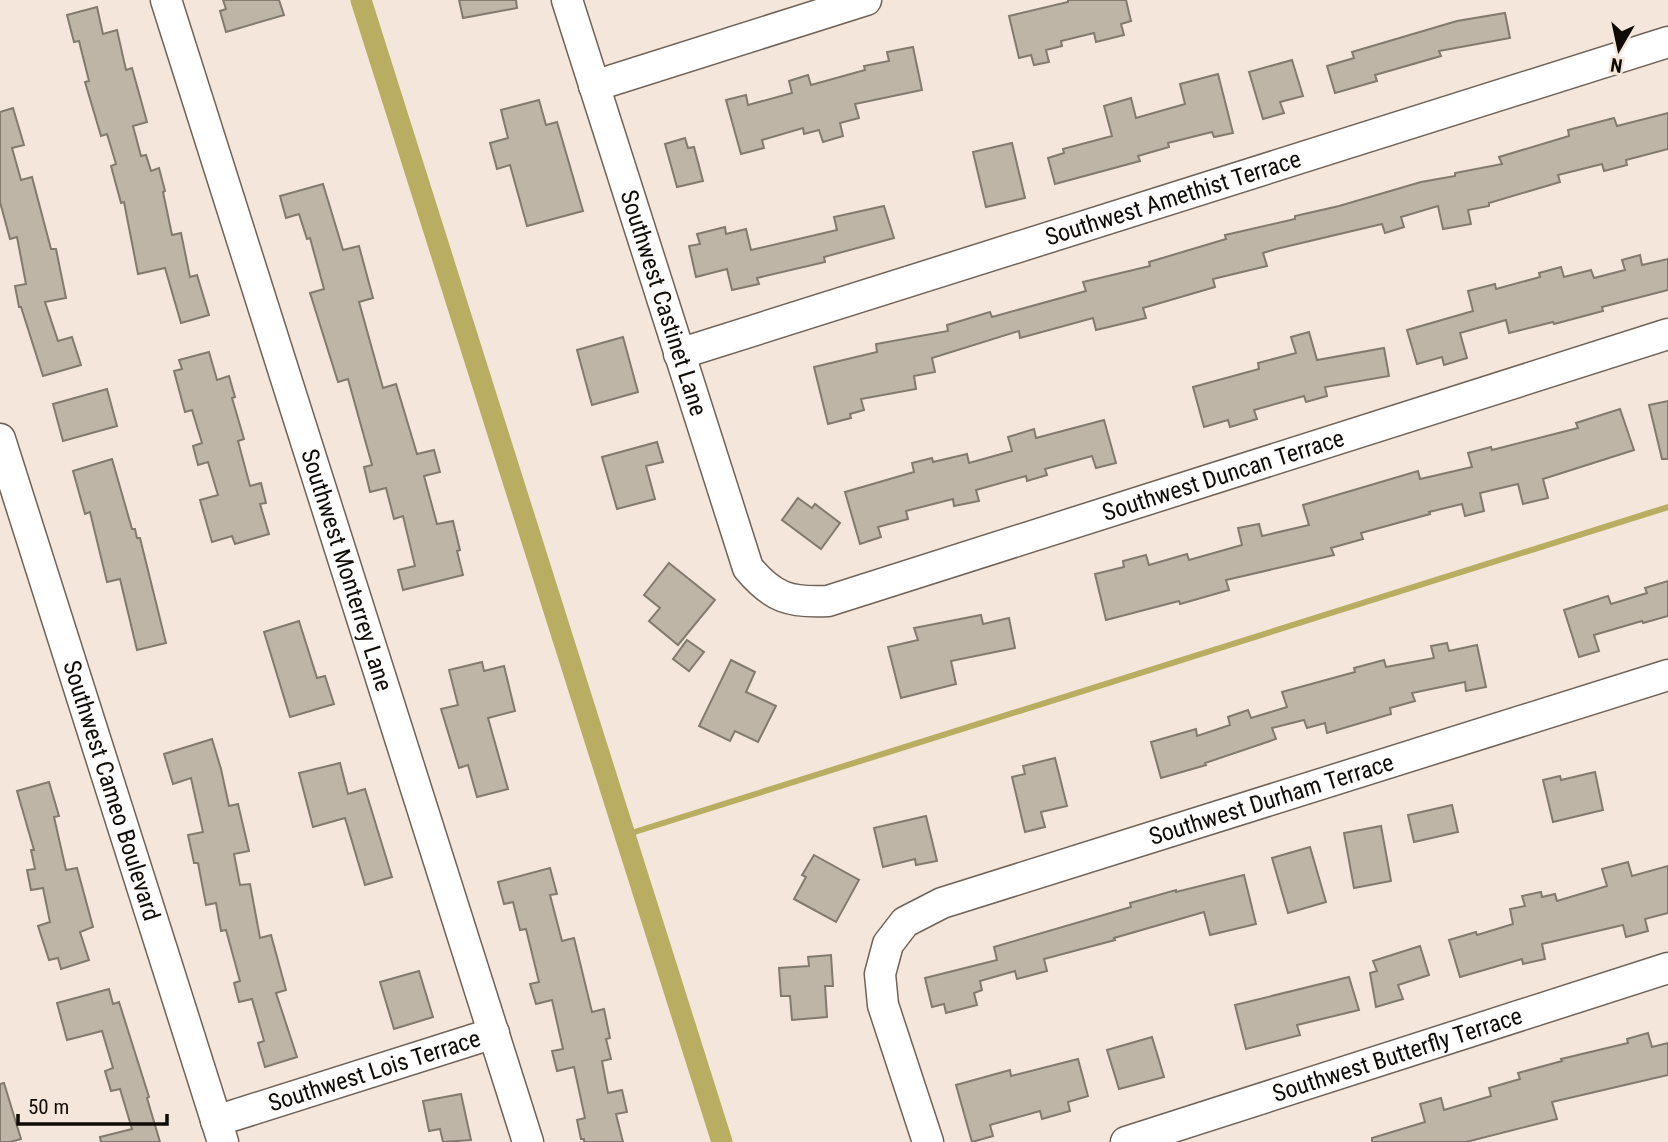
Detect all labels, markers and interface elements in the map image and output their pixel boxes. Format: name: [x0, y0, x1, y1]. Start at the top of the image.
north arrow: [1584, 14, 1654, 84]
text: N: [1609, 53, 1624, 78]
street label: Southwest Amethist Terrace: [1042, 145, 1304, 252]
street label: Southwest Castinet Lane: [615, 187, 713, 419]
street label: Southwest Duncan Terrace: [1099, 424, 1348, 527]
street label: Southwest Monterrey Lane: [295, 446, 398, 695]
street label: Southwest Cameo Boulevard: [57, 657, 166, 924]
street label: Southwest Durham Terrace: [1146, 748, 1397, 851]
street label: Southwest Butterfly Terrace: [1269, 1002, 1526, 1108]
street label: Southwest Lois Terrace: [265, 1024, 484, 1118]
scale bar: [18, 1082, 166, 1126]
text: 50 m: [28, 1095, 69, 1119]

